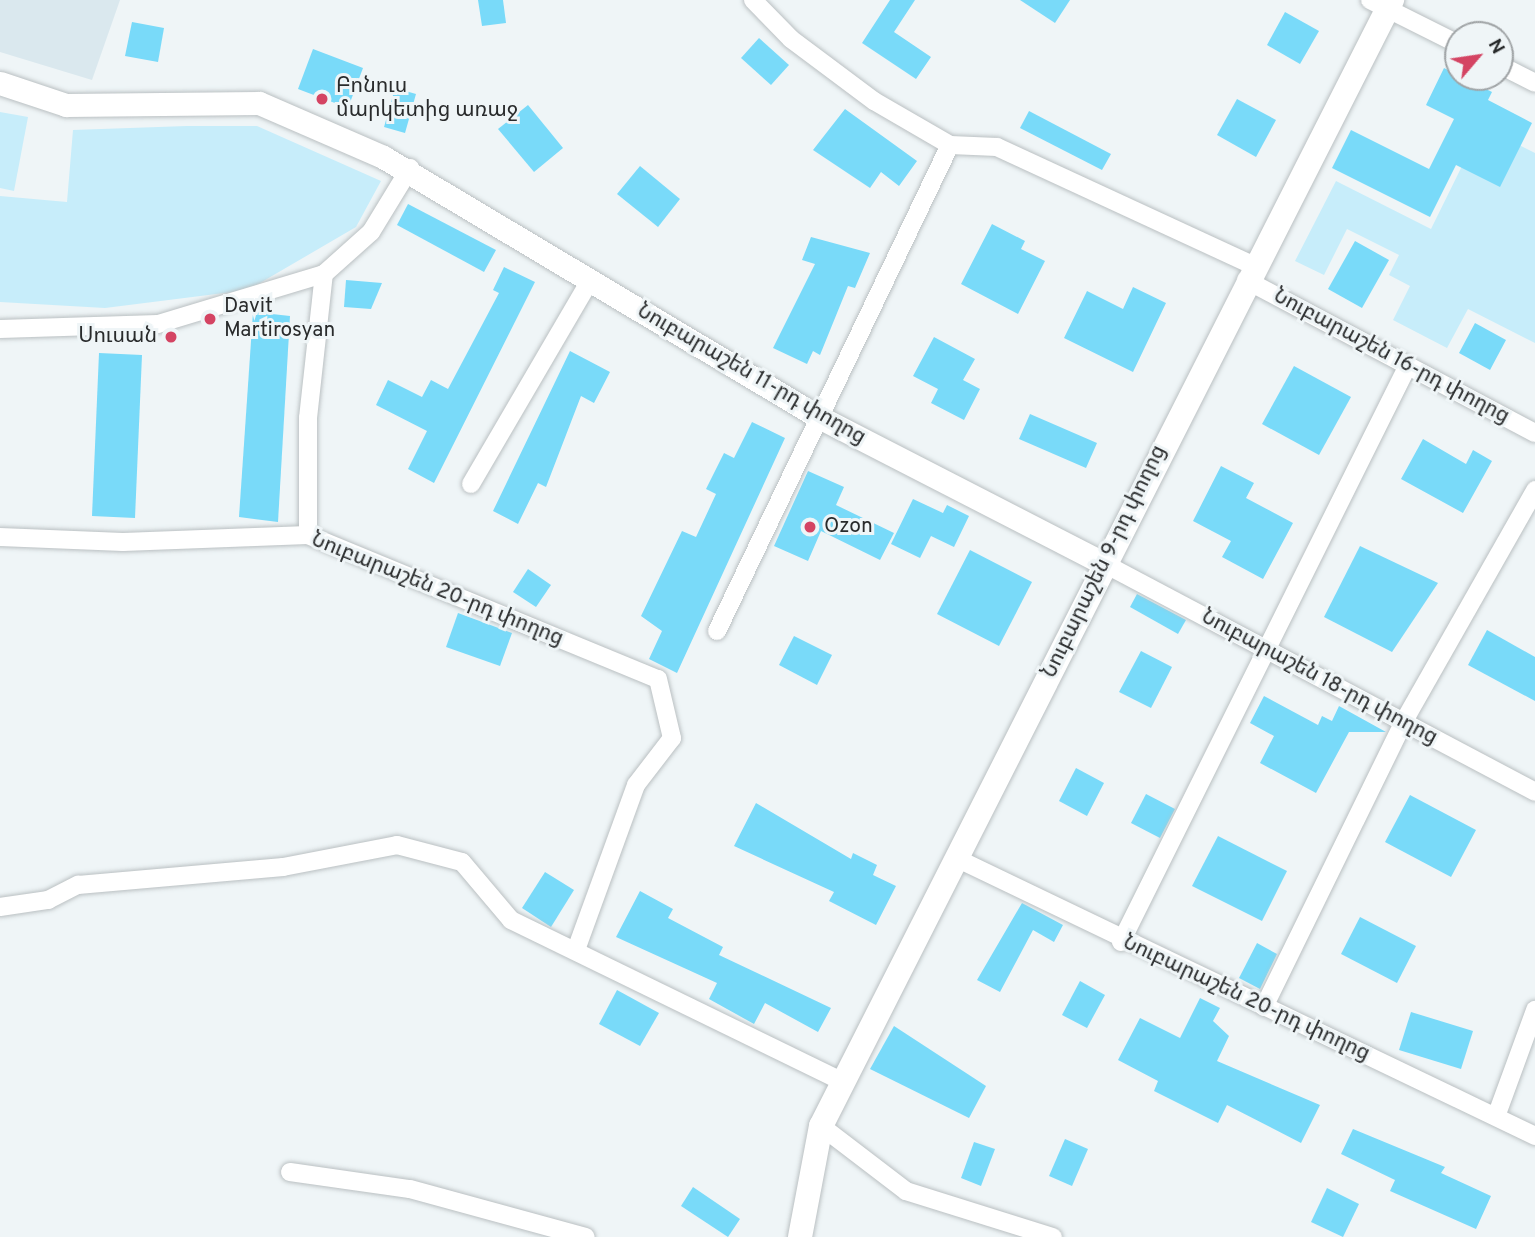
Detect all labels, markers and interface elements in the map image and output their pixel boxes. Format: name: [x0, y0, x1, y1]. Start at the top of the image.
north arrow: [1444, 21, 1514, 91]
text: N: [1482, 35, 1509, 59]
place label: Բոնուս մարկետից առաջ: [336, 74, 518, 124]
marker: Բոնուս մարկետից առաջ: [314, 91, 330, 107]
street label: Նուբարաշեն 16-րդ փողոց: [1269, 284, 1513, 430]
place label: Davit Martirosyan: [224, 294, 335, 344]
street label: Նուբարաշեն 11-րդ փողոց: [632, 299, 870, 451]
marker: Davit Martirosyan: [202, 311, 218, 327]
place label: Սուսան: [78, 324, 157, 350]
marker: Սուսան: [163, 329, 179, 345]
street label: Նուբարաշեն 9-րդ փողոց: [1038, 442, 1172, 682]
place label: Ozon: [824, 514, 873, 540]
marker: Ozon: [802, 519, 818, 535]
street label: Նուբարաշեն 20-րդ փողոց: [307, 528, 567, 652]
street label: Նուբարաշեն 18-րդ փողոց: [1197, 605, 1441, 751]
street label: Նուբարաշեն 20-րդ փողոց: [1119, 931, 1373, 1067]

